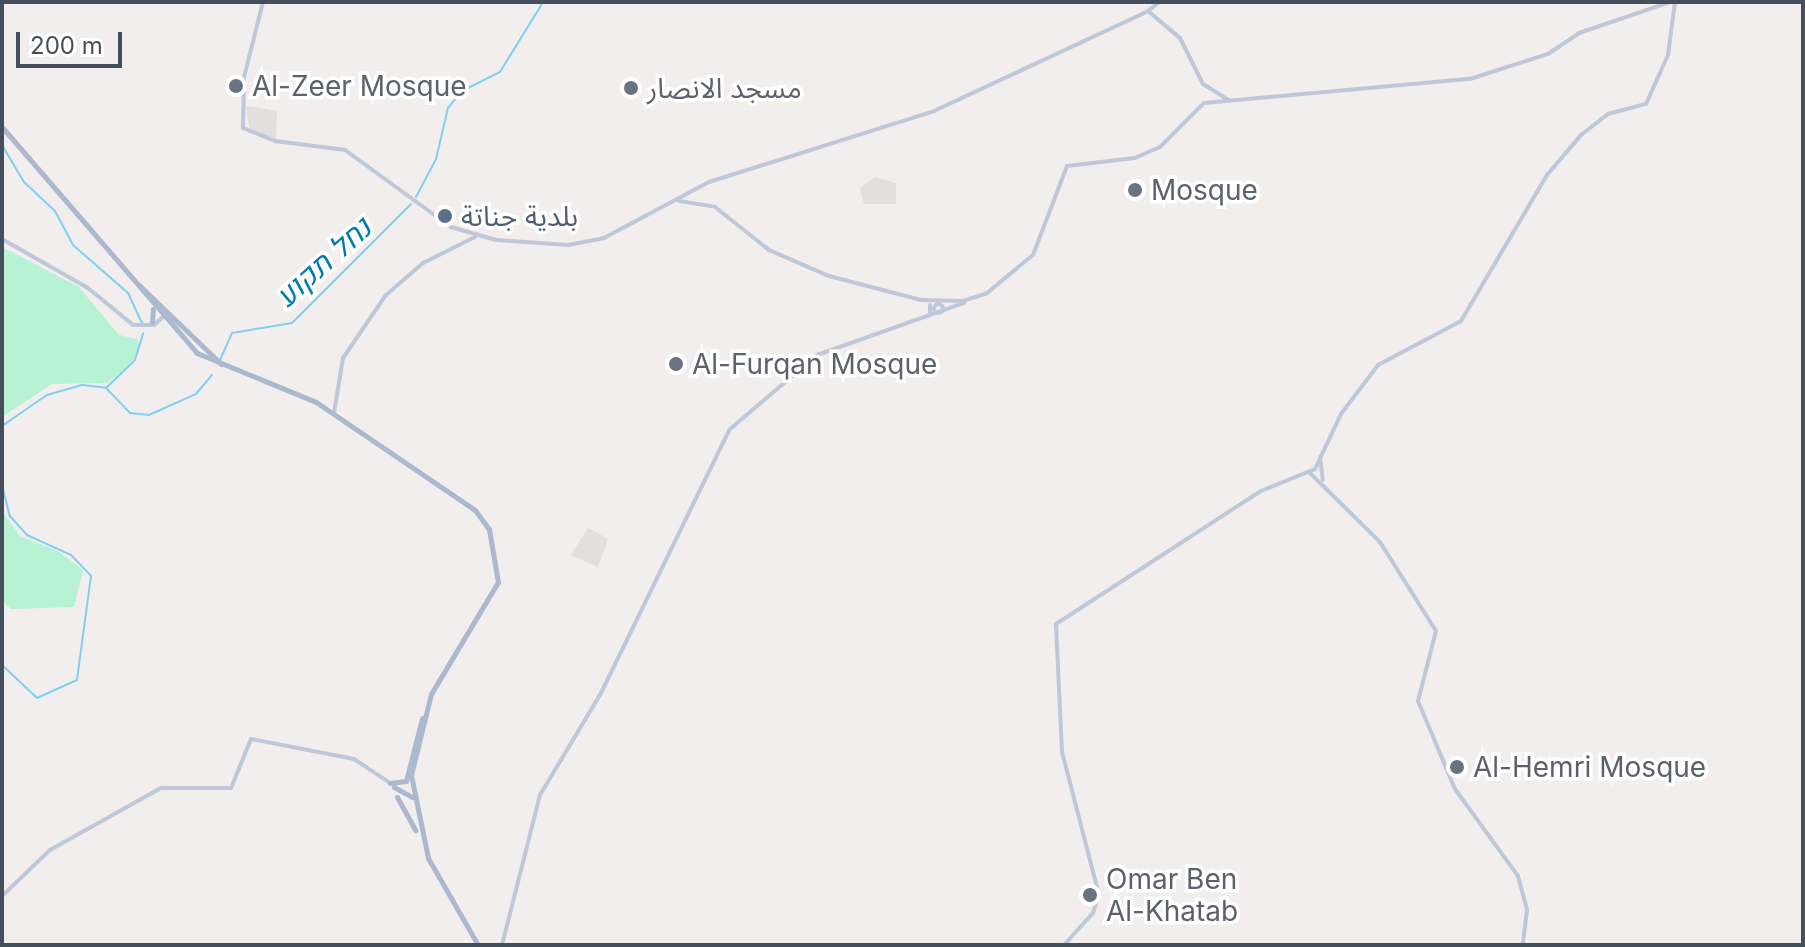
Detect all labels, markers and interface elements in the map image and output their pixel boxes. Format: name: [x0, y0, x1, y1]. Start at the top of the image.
scale bar: [20, 16, 126, 66]
text: 200 m: [30, 31, 103, 60]
place label: Al-Zeer Mosque: [252, 69, 467, 103]
place label: مسجد الانصار: [647, 71, 802, 105]
marker: Al-Zeer Mosque: [227, 77, 245, 95]
marker: مسجد الانصار: [622, 79, 640, 97]
place label: Mosque: [1151, 173, 1258, 207]
marker: Mosque: [1126, 181, 1144, 199]
place label: بلدية جناتة: [461, 199, 578, 233]
marker: بلدية جناتة: [436, 207, 454, 225]
water label: נחל תקוע: [268, 210, 378, 314]
place label: Al-Furqan Mosque: [692, 347, 937, 381]
marker: Al-Furqan Mosque: [667, 355, 685, 373]
place label: Al-Hemri Mosque: [1473, 750, 1706, 784]
marker: Al-Hemri Mosque: [1448, 758, 1466, 776]
place label: Omar Ben Al-Khatab: [1106, 862, 1238, 928]
marker: Omar Ben Al-Khatab: [1081, 886, 1099, 904]

